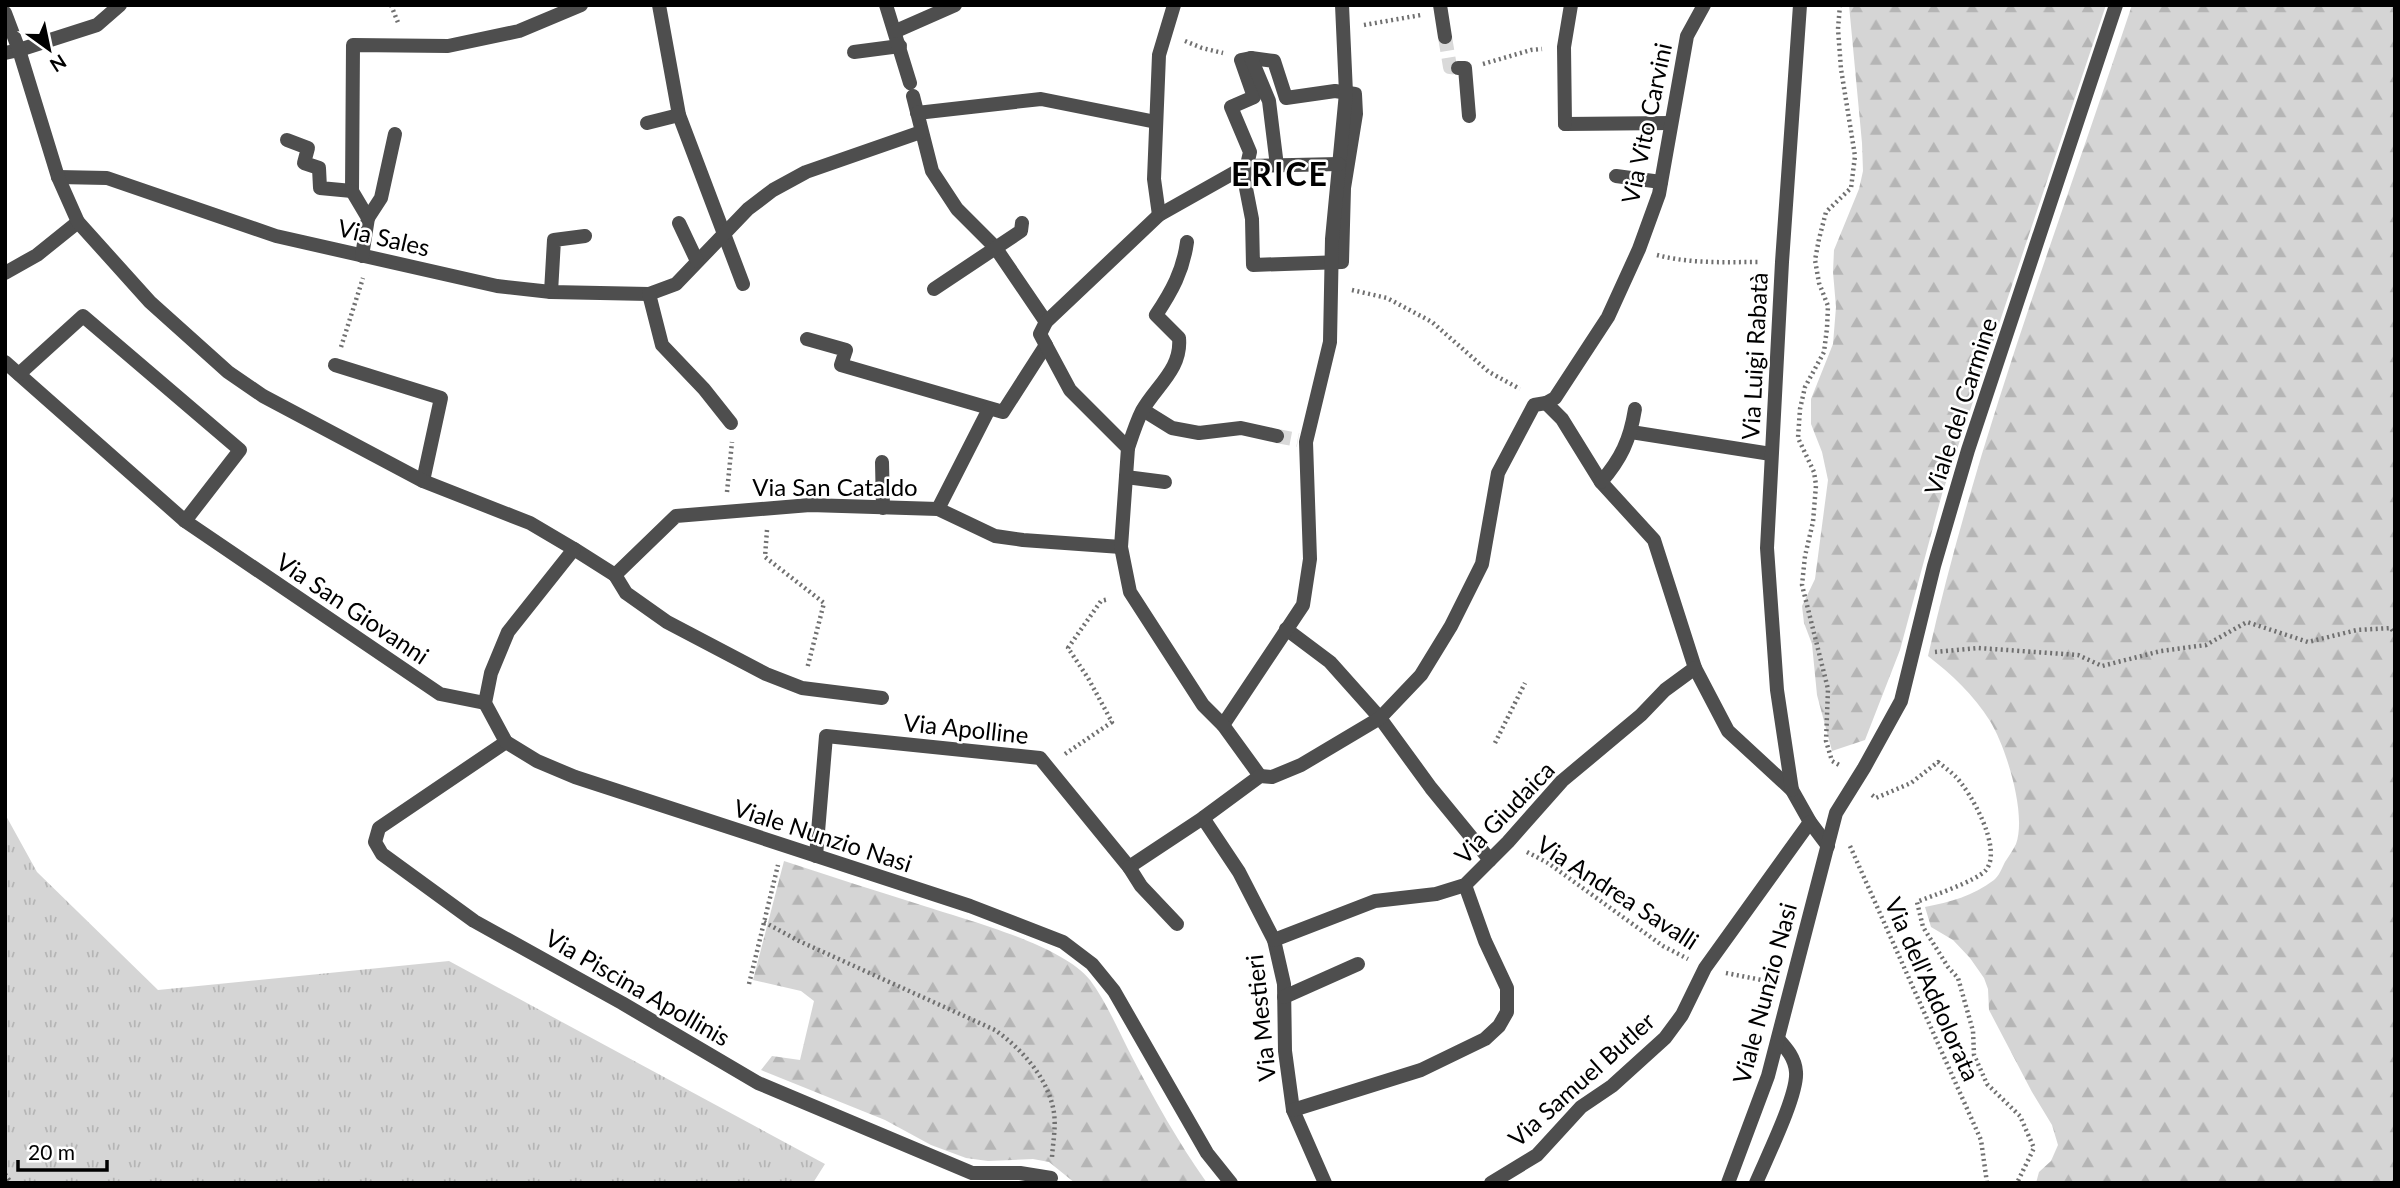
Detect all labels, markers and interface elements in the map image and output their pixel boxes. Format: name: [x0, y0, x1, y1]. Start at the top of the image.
north arrow: [14, 14, 84, 84]
street label: Via Vito Carvini: [1615, 40, 1677, 206]
text: N: [46, 50, 71, 77]
district label: ERICE: [1231, 154, 1329, 193]
street label: Via Sales: [335, 212, 433, 262]
street label: Via Luigi Rabatà: [1735, 271, 1773, 441]
street label: Viale del Carmine: [1918, 314, 2002, 498]
street label: Via San Cataldo: [752, 472, 918, 501]
street label: Via San Giovanni: [271, 546, 435, 670]
street label: Via Apolline: [902, 707, 1030, 749]
street label: Via Giudaica: [1448, 755, 1560, 869]
street label: Viale Nunzio Nasi: [730, 793, 916, 877]
street label: Via Andrea Savalli: [1532, 829, 1704, 955]
street label: Via dell'Addolorata: [1880, 893, 1986, 1085]
street label: Viale Nunzio Nasi: [1726, 900, 1802, 1086]
street label: Via Piscina Apollinis: [541, 922, 735, 1052]
street label: Via Mestieri: [1239, 953, 1281, 1083]
street label: Via Samuel Butler: [1502, 1006, 1660, 1152]
scale bar: [18, 1128, 107, 1172]
text: 20 m: [28, 1139, 75, 1164]

